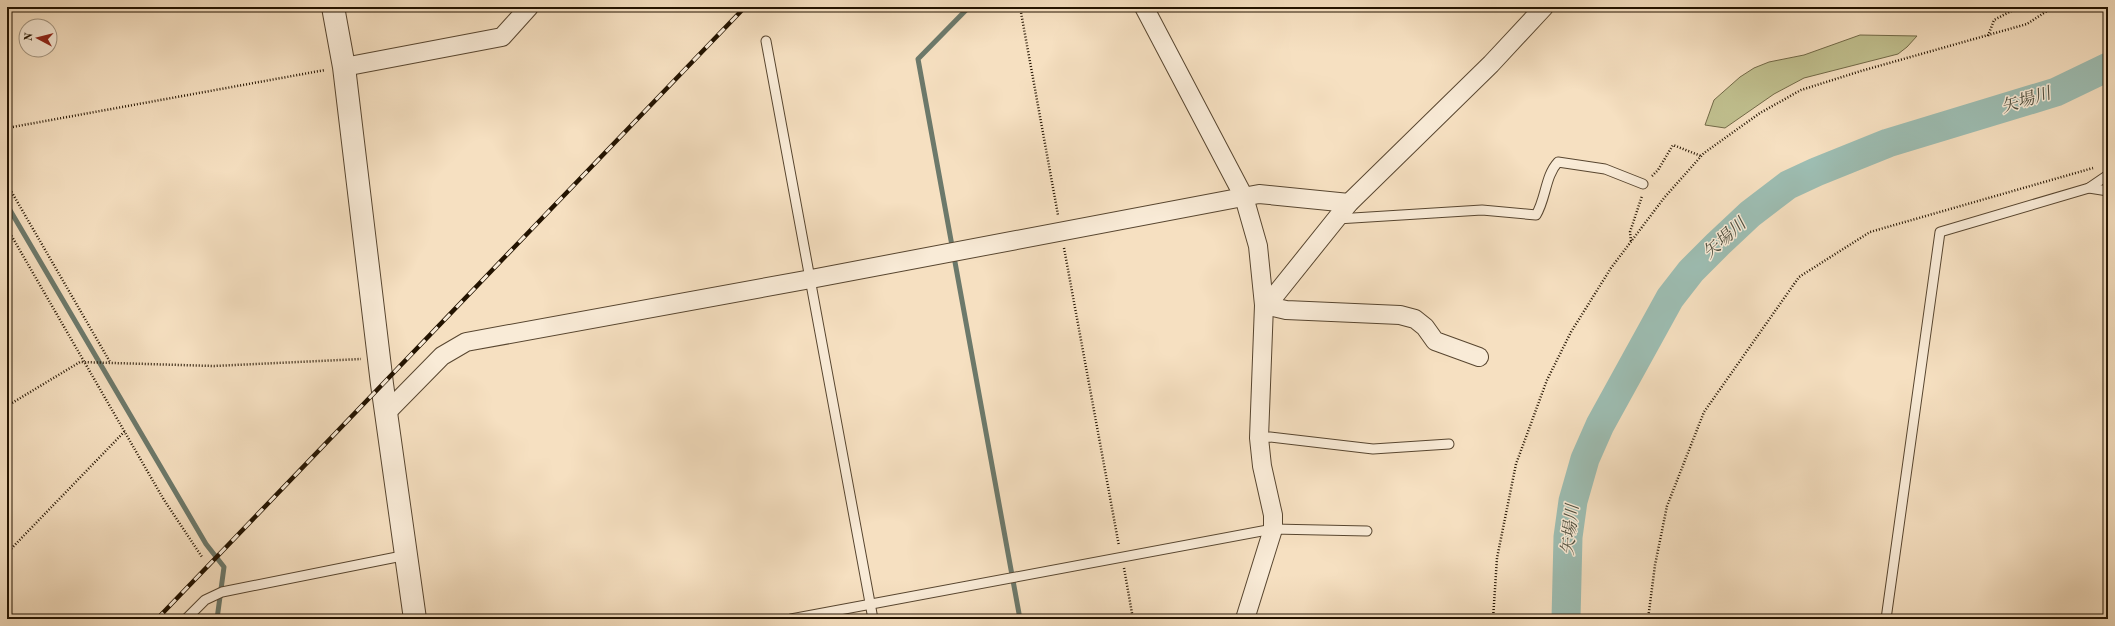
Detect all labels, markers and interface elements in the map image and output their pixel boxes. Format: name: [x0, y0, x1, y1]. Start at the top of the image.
north arrow: [18, 18, 58, 58]
text: N: [24, 32, 36, 42]
water label: 矢場川: [1999, 83, 2055, 117]
water label: 矢場川: [1699, 213, 1751, 262]
water label: 矢場川: [1558, 502, 1582, 556]

